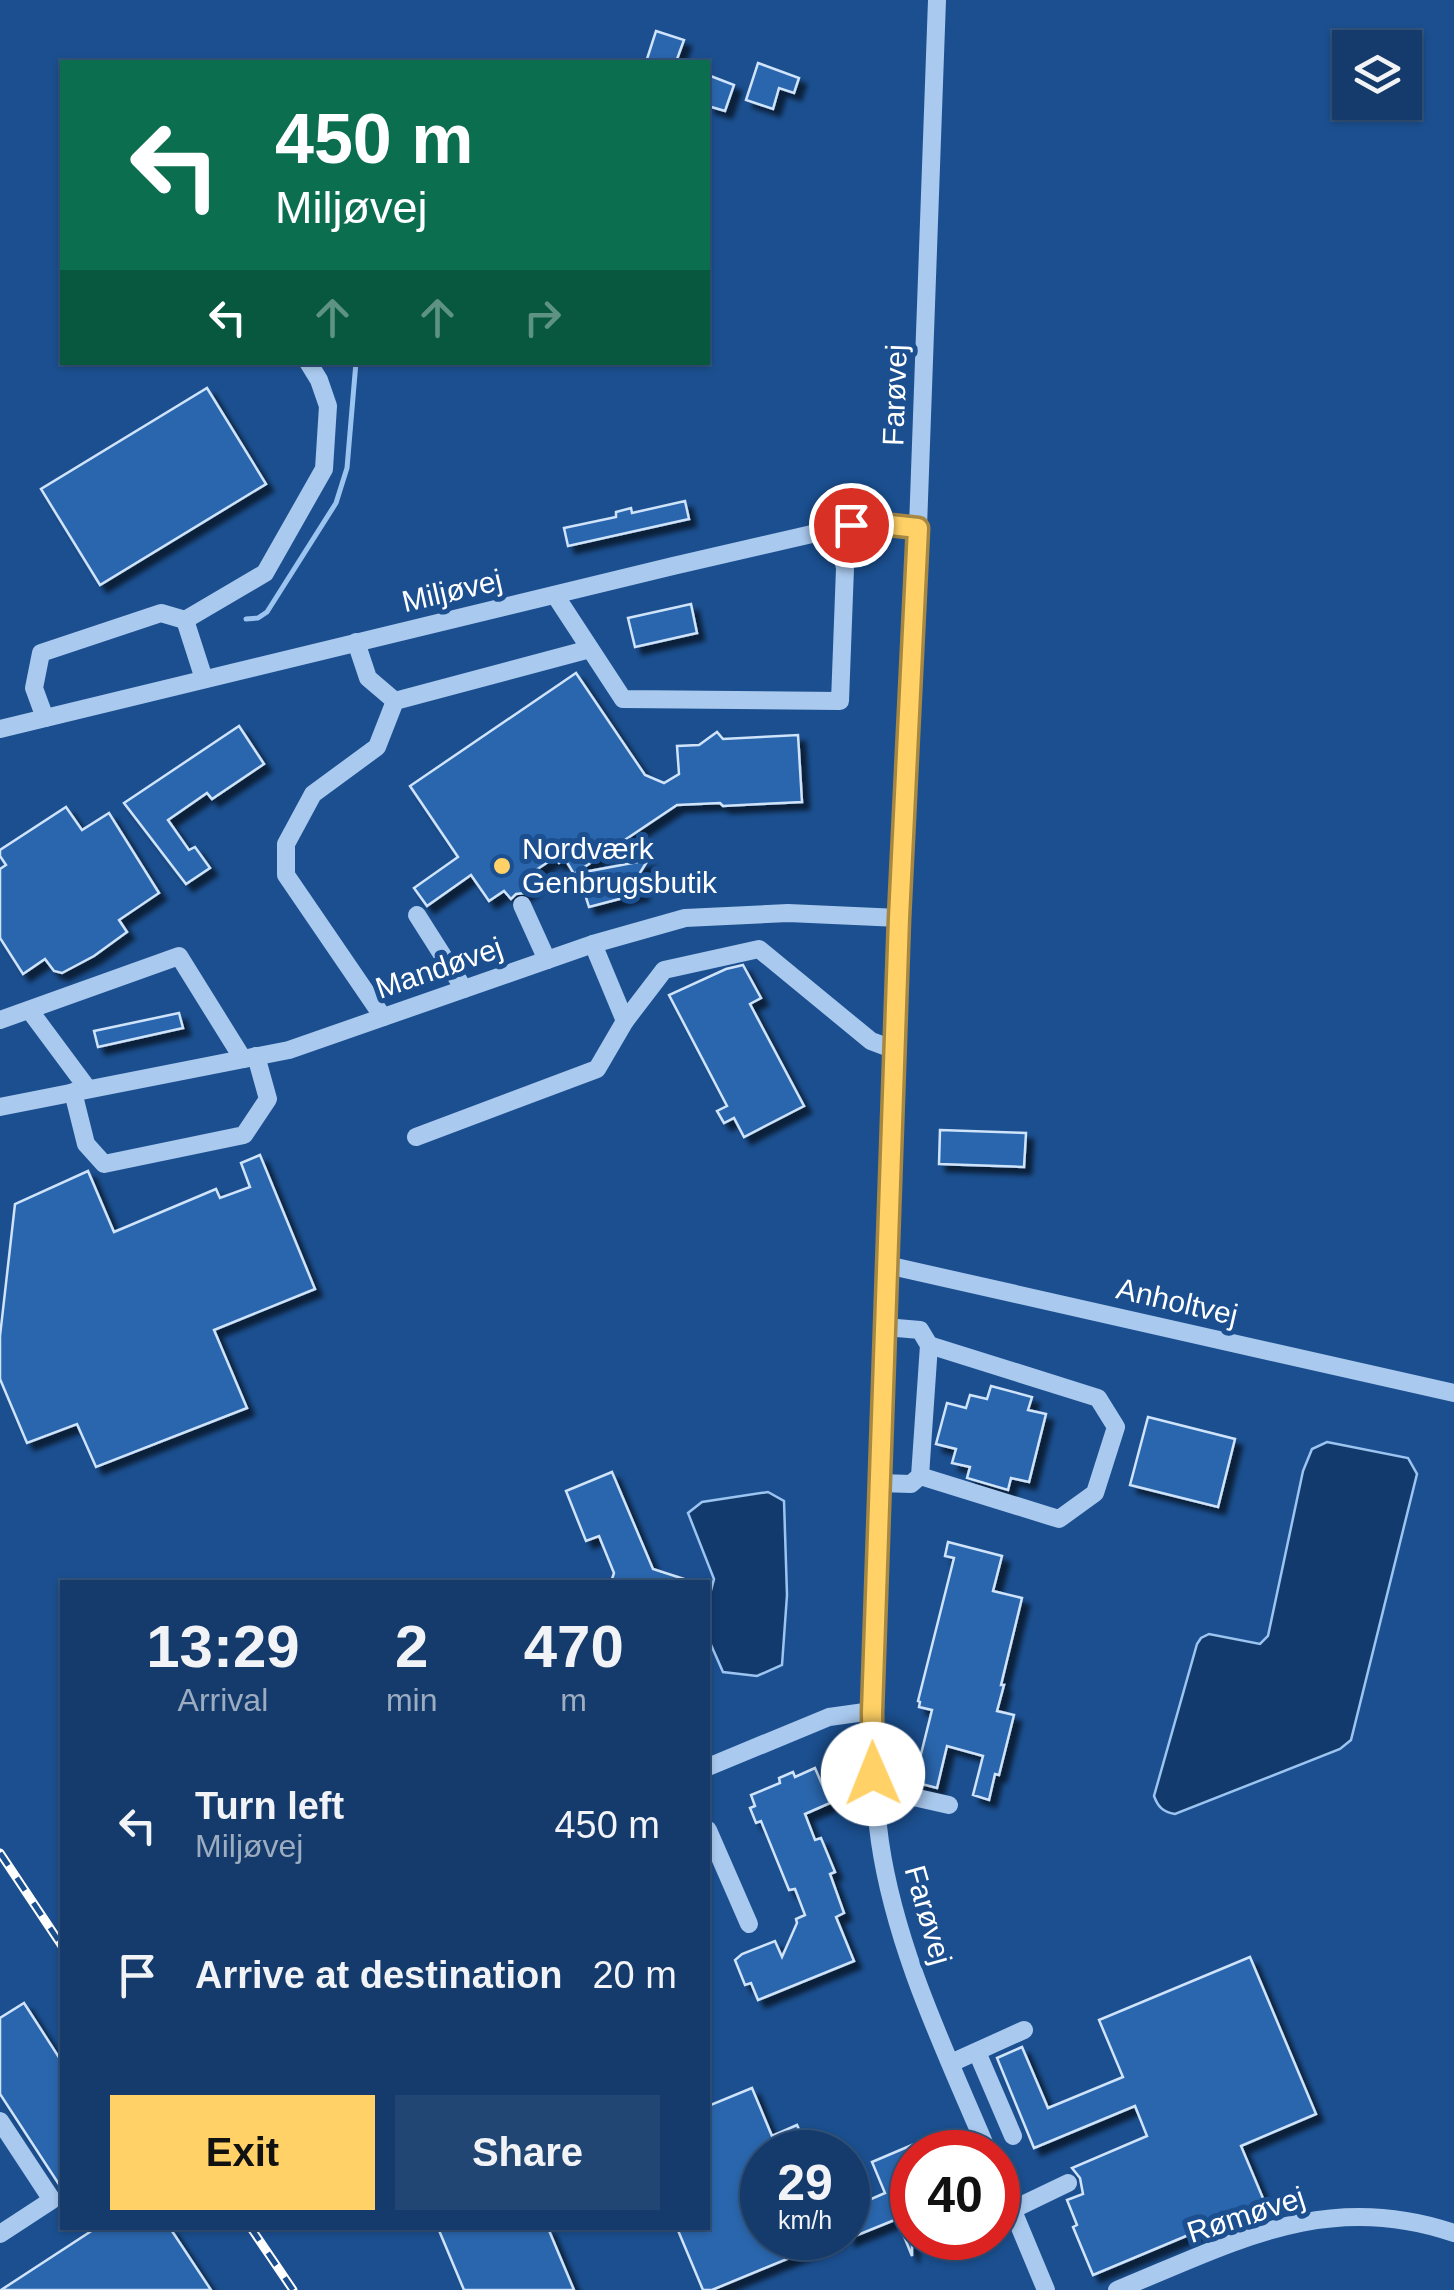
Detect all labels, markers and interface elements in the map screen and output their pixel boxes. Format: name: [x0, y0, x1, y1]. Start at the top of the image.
map controls: [1332, 30, 1422, 120]
button: layers: [1332, 30, 1422, 120]
icon: left: [110, 100, 240, 230]
text: 450 m: [275, 100, 473, 178]
text: Miljøvej: [275, 182, 428, 233]
icon: left: [200, 290, 255, 345]
icon: ahead: [305, 290, 360, 345]
icon: ahead: [410, 290, 465, 345]
icon: right: [515, 290, 570, 345]
street label: Farøvej: [876, 344, 913, 446]
pin: [809, 483, 894, 568]
icon: arrive: [824, 498, 879, 553]
street label: Miljøvej: [399, 563, 505, 618]
place label: Nordværk Genbrugsbutik: [522, 832, 718, 899]
marker: Nordværk Genbrugsbutik: [491, 855, 513, 877]
street label: Mandøvej: [371, 930, 506, 1005]
street label: Anholtvej: [1113, 1272, 1241, 1331]
text: 13:29: [146, 1613, 300, 1680]
text: 2: [395, 1613, 428, 1680]
text: 470: [524, 1613, 624, 1680]
text: Arrival: [178, 1682, 268, 1718]
text: min: [386, 1682, 437, 1718]
text: m: [560, 1682, 587, 1718]
position arrow: [821, 1722, 925, 1826]
text: Turn left: [195, 1785, 344, 1827]
icon: left: [110, 1798, 165, 1853]
text: 450 m: [554, 1804, 660, 1846]
text: Miljøvej: [195, 1828, 303, 1864]
street label: Farøvej: [899, 1861, 958, 1968]
icon: arrive: [110, 1948, 165, 2003]
text: Arrive at destination: [195, 1954, 562, 1996]
text: 20 m: [592, 1954, 677, 1996]
button: Exit: [110, 2095, 375, 2210]
button: Share: [395, 2095, 660, 2210]
speed limit sign: 40: [890, 2130, 1020, 2260]
text: 29: [777, 2155, 833, 2211]
street label: Rømøvej: [1183, 2180, 1309, 2249]
text: km/h: [778, 2206, 832, 2234]

